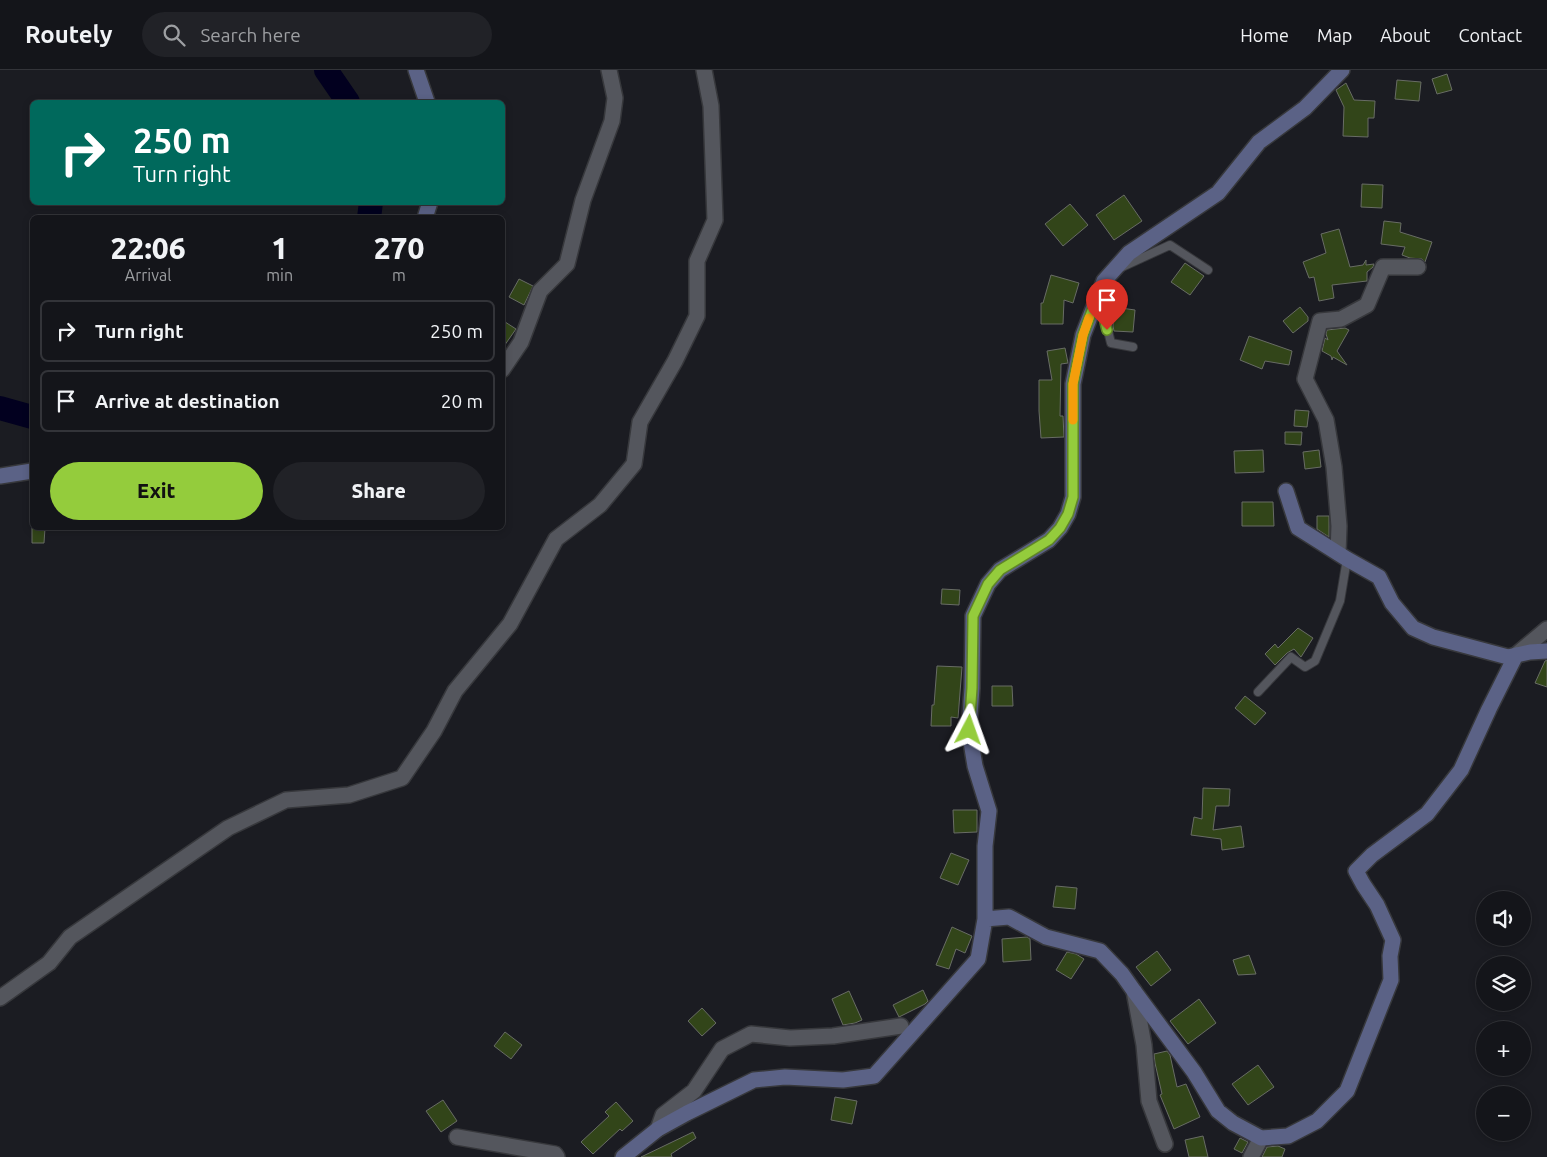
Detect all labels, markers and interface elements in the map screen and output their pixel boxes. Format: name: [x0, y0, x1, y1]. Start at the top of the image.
search box: [142, 12, 492, 57]
text: Routely: [25, 21, 112, 48]
icon: search: [160, 21, 188, 49]
text: Search here: [200, 24, 301, 46]
text: Home: [1240, 25, 1289, 45]
text: Map: [1317, 25, 1352, 45]
text: About: [1380, 25, 1430, 45]
text: Contact: [1458, 25, 1522, 45]
icon: right: [50, 120, 115, 185]
text: 250 m: [133, 120, 231, 160]
text: Turn right: [133, 161, 231, 186]
text: 22:06: [111, 231, 186, 265]
text: 1: [271, 231, 288, 265]
text: 270: [374, 231, 424, 265]
text: Arrival: [125, 266, 171, 284]
text: min: [266, 266, 293, 284]
text: m: [392, 266, 406, 284]
pin: [1086, 279, 1128, 330]
icon: arrive: [1093, 286, 1121, 314]
icon: right: [52, 317, 80, 345]
text: Turn right: [95, 320, 183, 342]
text: 250 m: [430, 320, 483, 342]
icon: arrive: [52, 387, 80, 415]
text: Arrive at destination: [95, 390, 280, 412]
text: 20 m: [441, 390, 483, 412]
button: Exit: [50, 462, 263, 520]
button: Share: [273, 462, 485, 520]
position arrow: [942, 703, 994, 755]
map controls: [1476, 891, 1531, 1141]
button: sound: [1476, 891, 1531, 946]
button: layers: [1476, 956, 1531, 1011]
button: +: [1476, 1021, 1531, 1076]
button: −: [1476, 1086, 1531, 1141]

